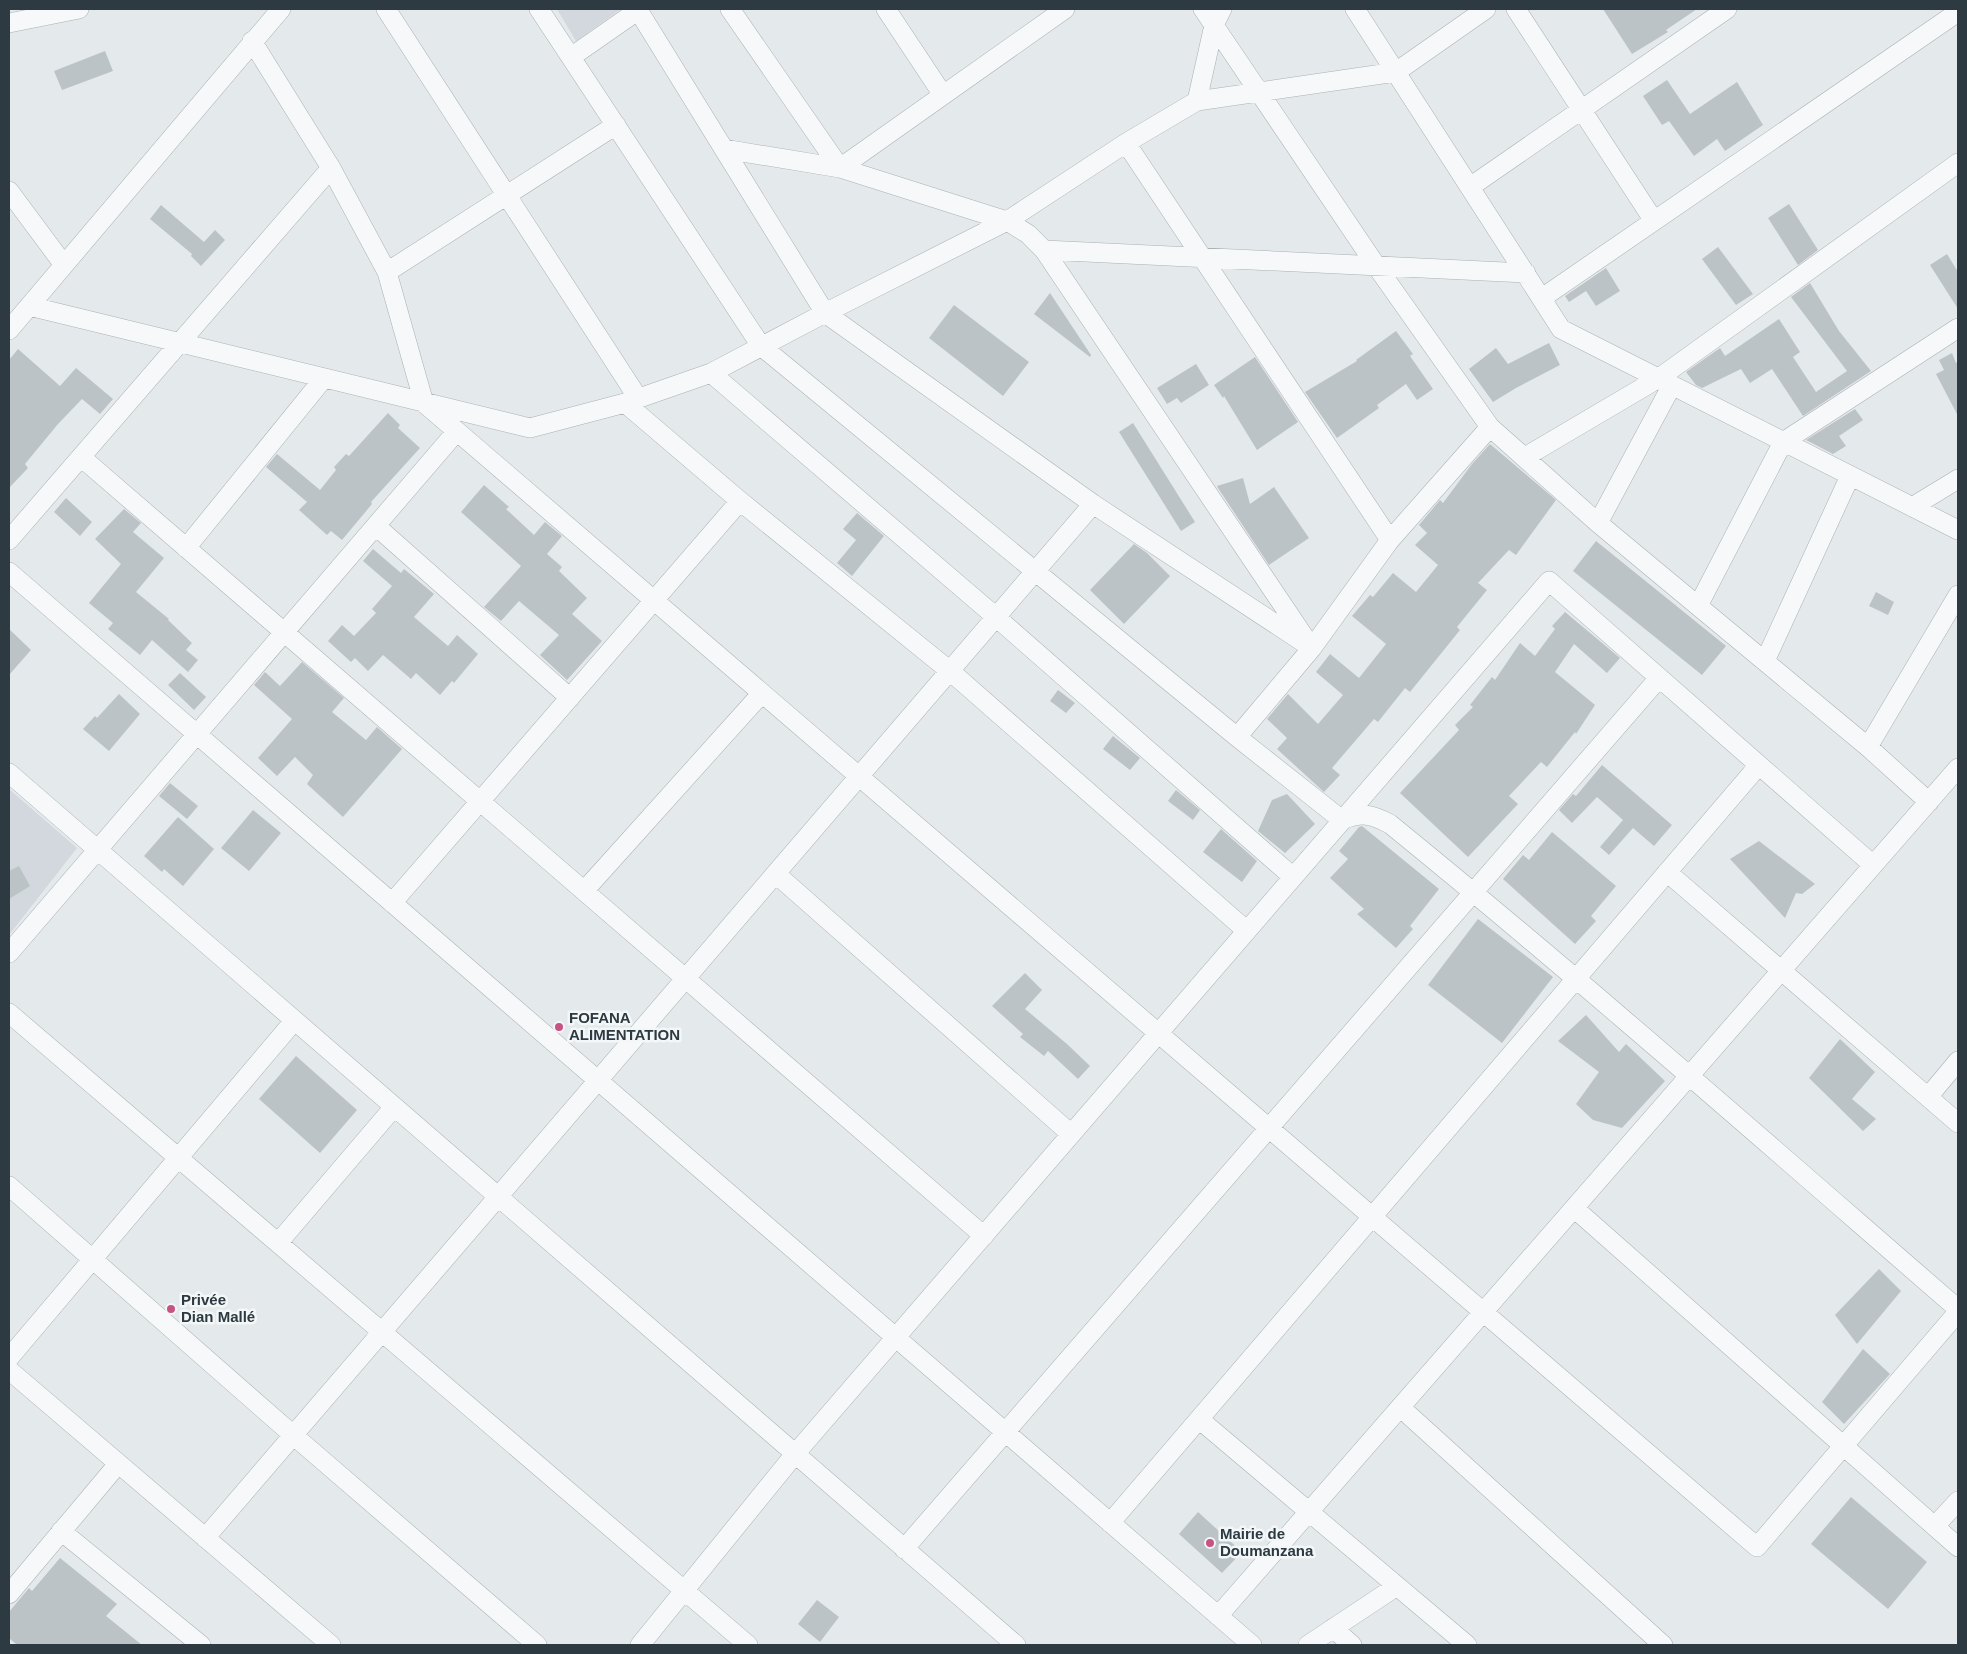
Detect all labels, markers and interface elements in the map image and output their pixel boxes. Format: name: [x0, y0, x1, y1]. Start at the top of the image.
place label: FOFANA ALIMENTATION: [569, 1009, 680, 1043]
marker: FOFANA ALIMENTATION: [553, 1021, 565, 1033]
place label: Privée Dian Mallé: [181, 1291, 255, 1325]
marker: Privée Dian Mallé: [165, 1303, 177, 1315]
place label: Mairie de Doumanzana: [1220, 1525, 1314, 1559]
marker: Mairie de Doumanzana: [1204, 1537, 1216, 1549]

